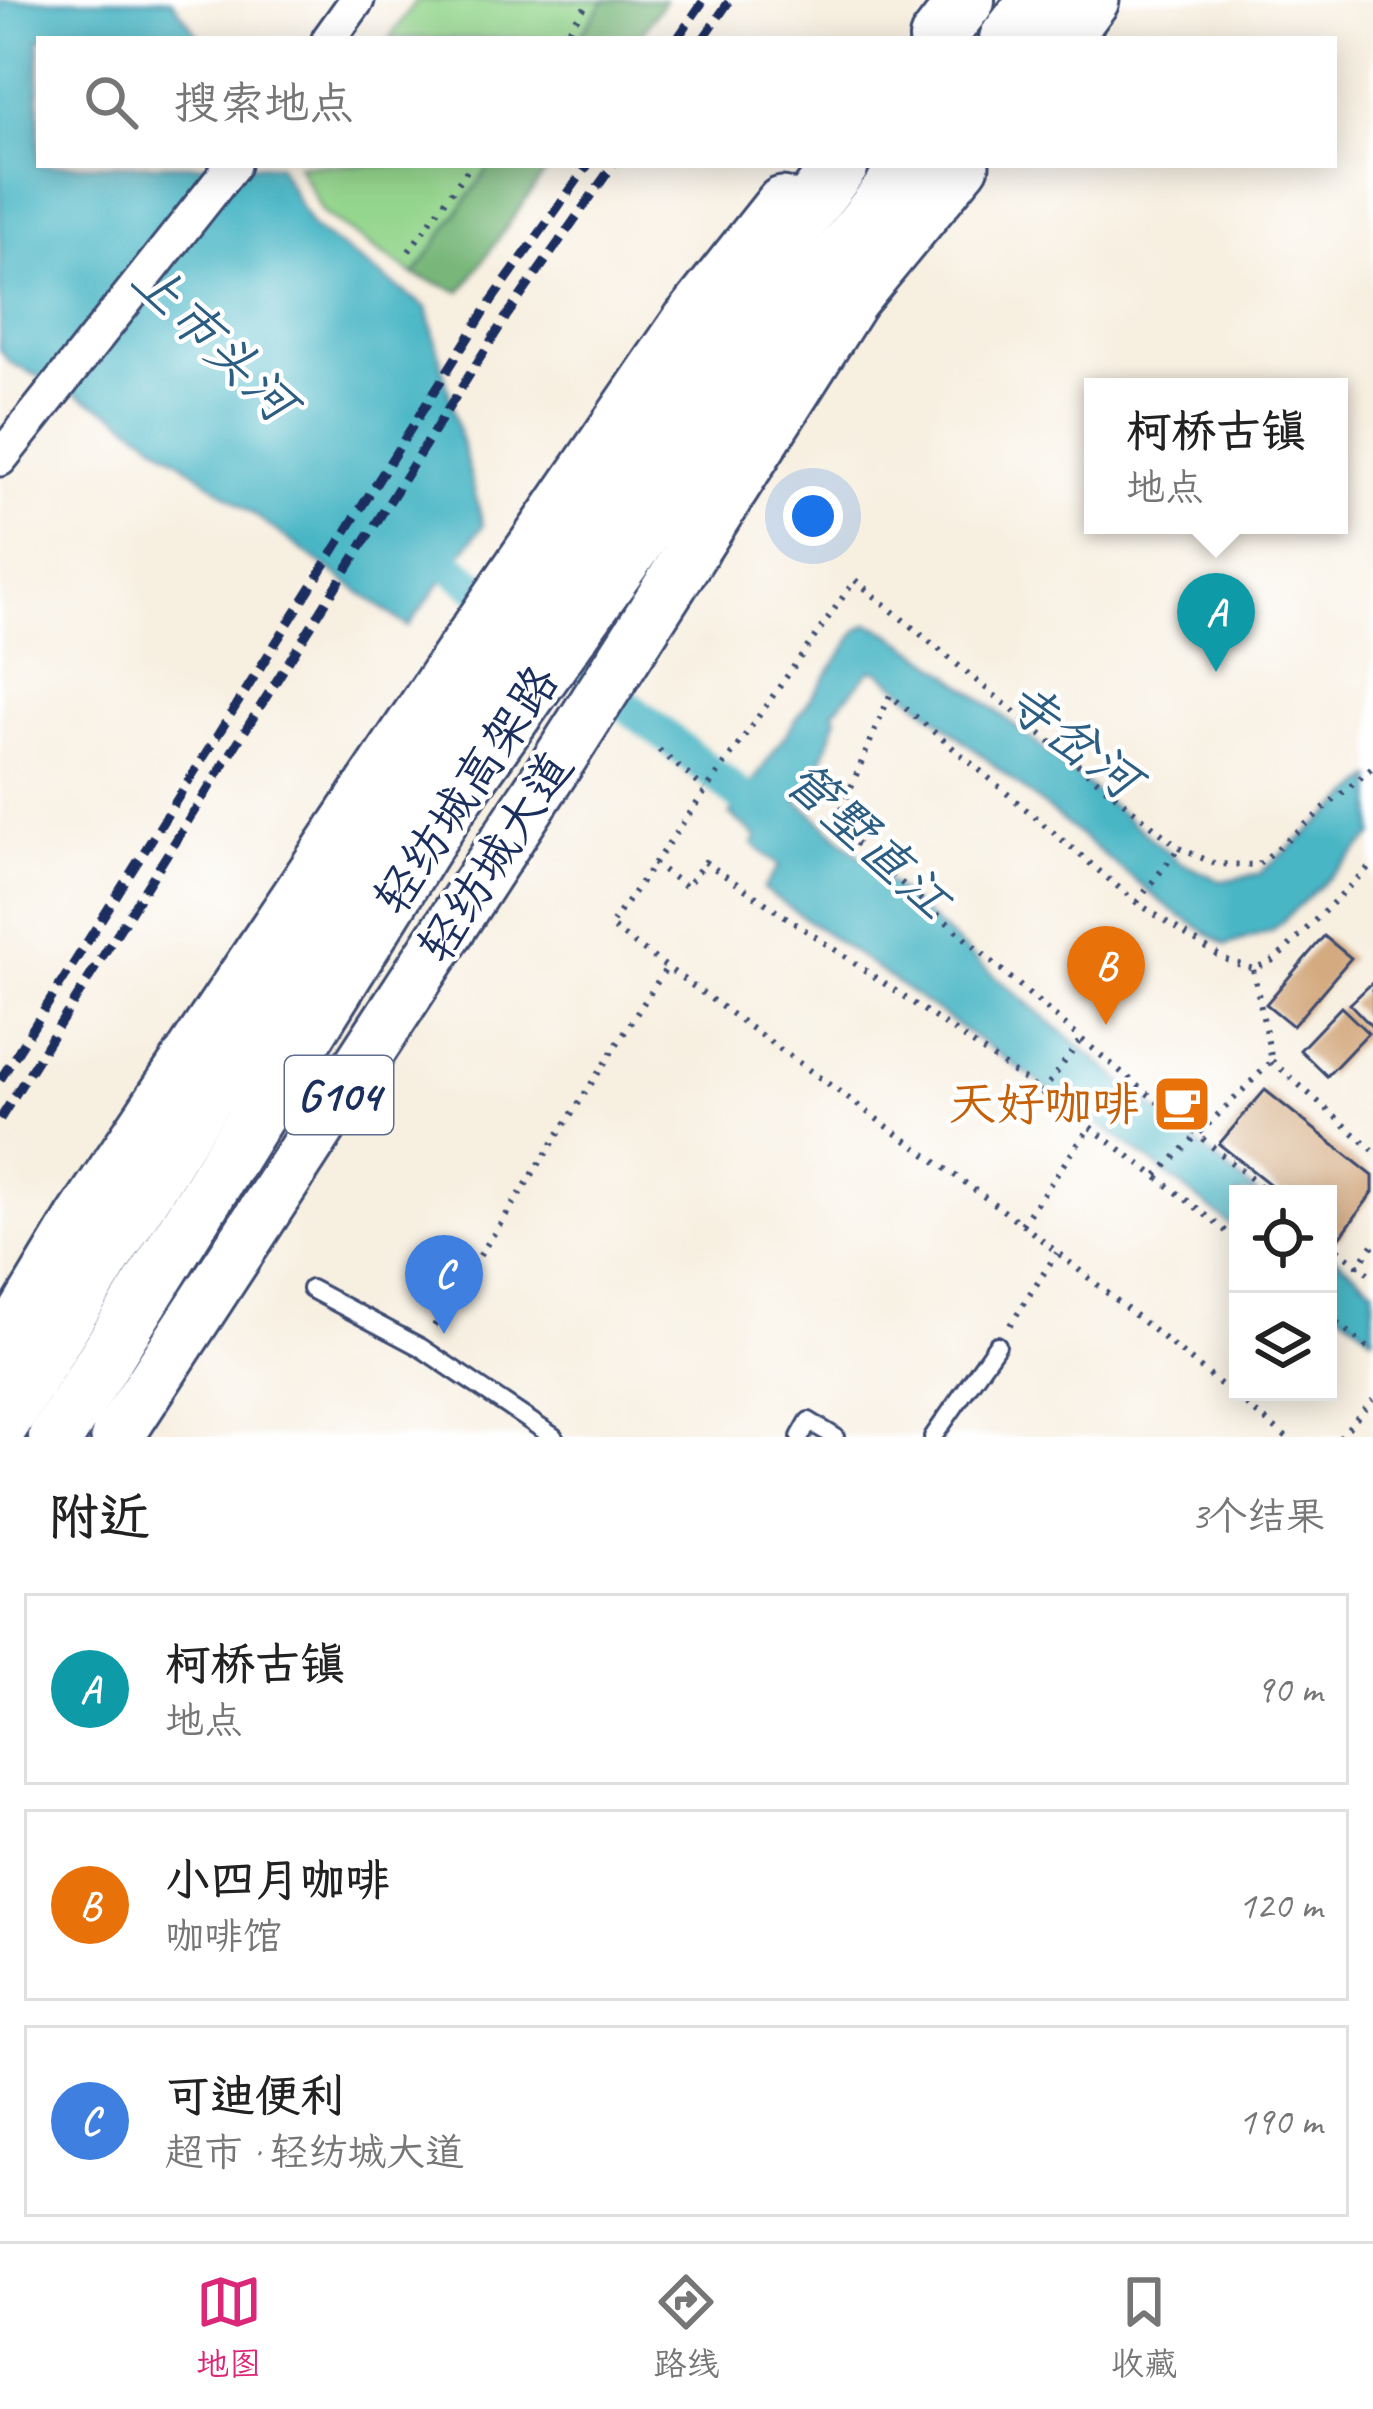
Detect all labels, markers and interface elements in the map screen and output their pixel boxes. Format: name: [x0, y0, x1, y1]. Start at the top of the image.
search box: [36, 36, 1337, 168]
icon: search: [78, 69, 144, 135]
text: 搜索地点: [174, 75, 354, 132]
water label: 上市头河: [118, 247, 315, 440]
popup: [1084, 378, 1348, 534]
text: 柯桥古镇: [1126, 403, 1306, 460]
text: 地点: [1126, 463, 1204, 512]
your location: [783, 486, 843, 546]
pin: A: [1177, 573, 1255, 672]
street label: 轻纺城高架路: [361, 654, 571, 926]
water label: 寺岔河: [993, 668, 1158, 817]
street label: 轻纺城大道: [404, 740, 586, 974]
water label: 管墅直江: [772, 747, 966, 934]
pin: B: [1067, 926, 1145, 1025]
road number: G104: [285, 1056, 393, 1134]
cafe icon: 天好咖啡: [1151, 1073, 1213, 1135]
place label: 天好咖啡: [948, 1074, 1140, 1134]
map controls: [1229, 1185, 1337, 1401]
button: locate: [1229, 1185, 1337, 1293]
pin: C: [405, 1235, 483, 1334]
button: layers: [1229, 1293, 1337, 1401]
text: 附近: [48, 1485, 150, 1549]
text: 3个结果: [1190, 1492, 1325, 1541]
text: 柯桥古镇: [165, 1636, 345, 1693]
text: A: [80, 1665, 100, 1714]
text: 90 m: [1256, 1665, 1322, 1714]
text: 地点: [165, 1696, 243, 1745]
text: 小四月咖啡: [165, 1852, 390, 1909]
text: B: [80, 1881, 100, 1930]
text: 120 m: [1238, 1881, 1322, 1930]
text: 咖啡馆: [165, 1912, 282, 1961]
text: 可迪便利: [165, 2068, 345, 2125]
text: C: [81, 2097, 99, 2146]
text: 190 m: [1238, 2097, 1322, 2146]
text: 超市 · 轻纺城大道: [165, 2128, 464, 2177]
tab: 地图: [196, 2269, 262, 2385]
tab: 路线: [653, 2269, 719, 2385]
tab: 收藏: [1111, 2269, 1177, 2385]

